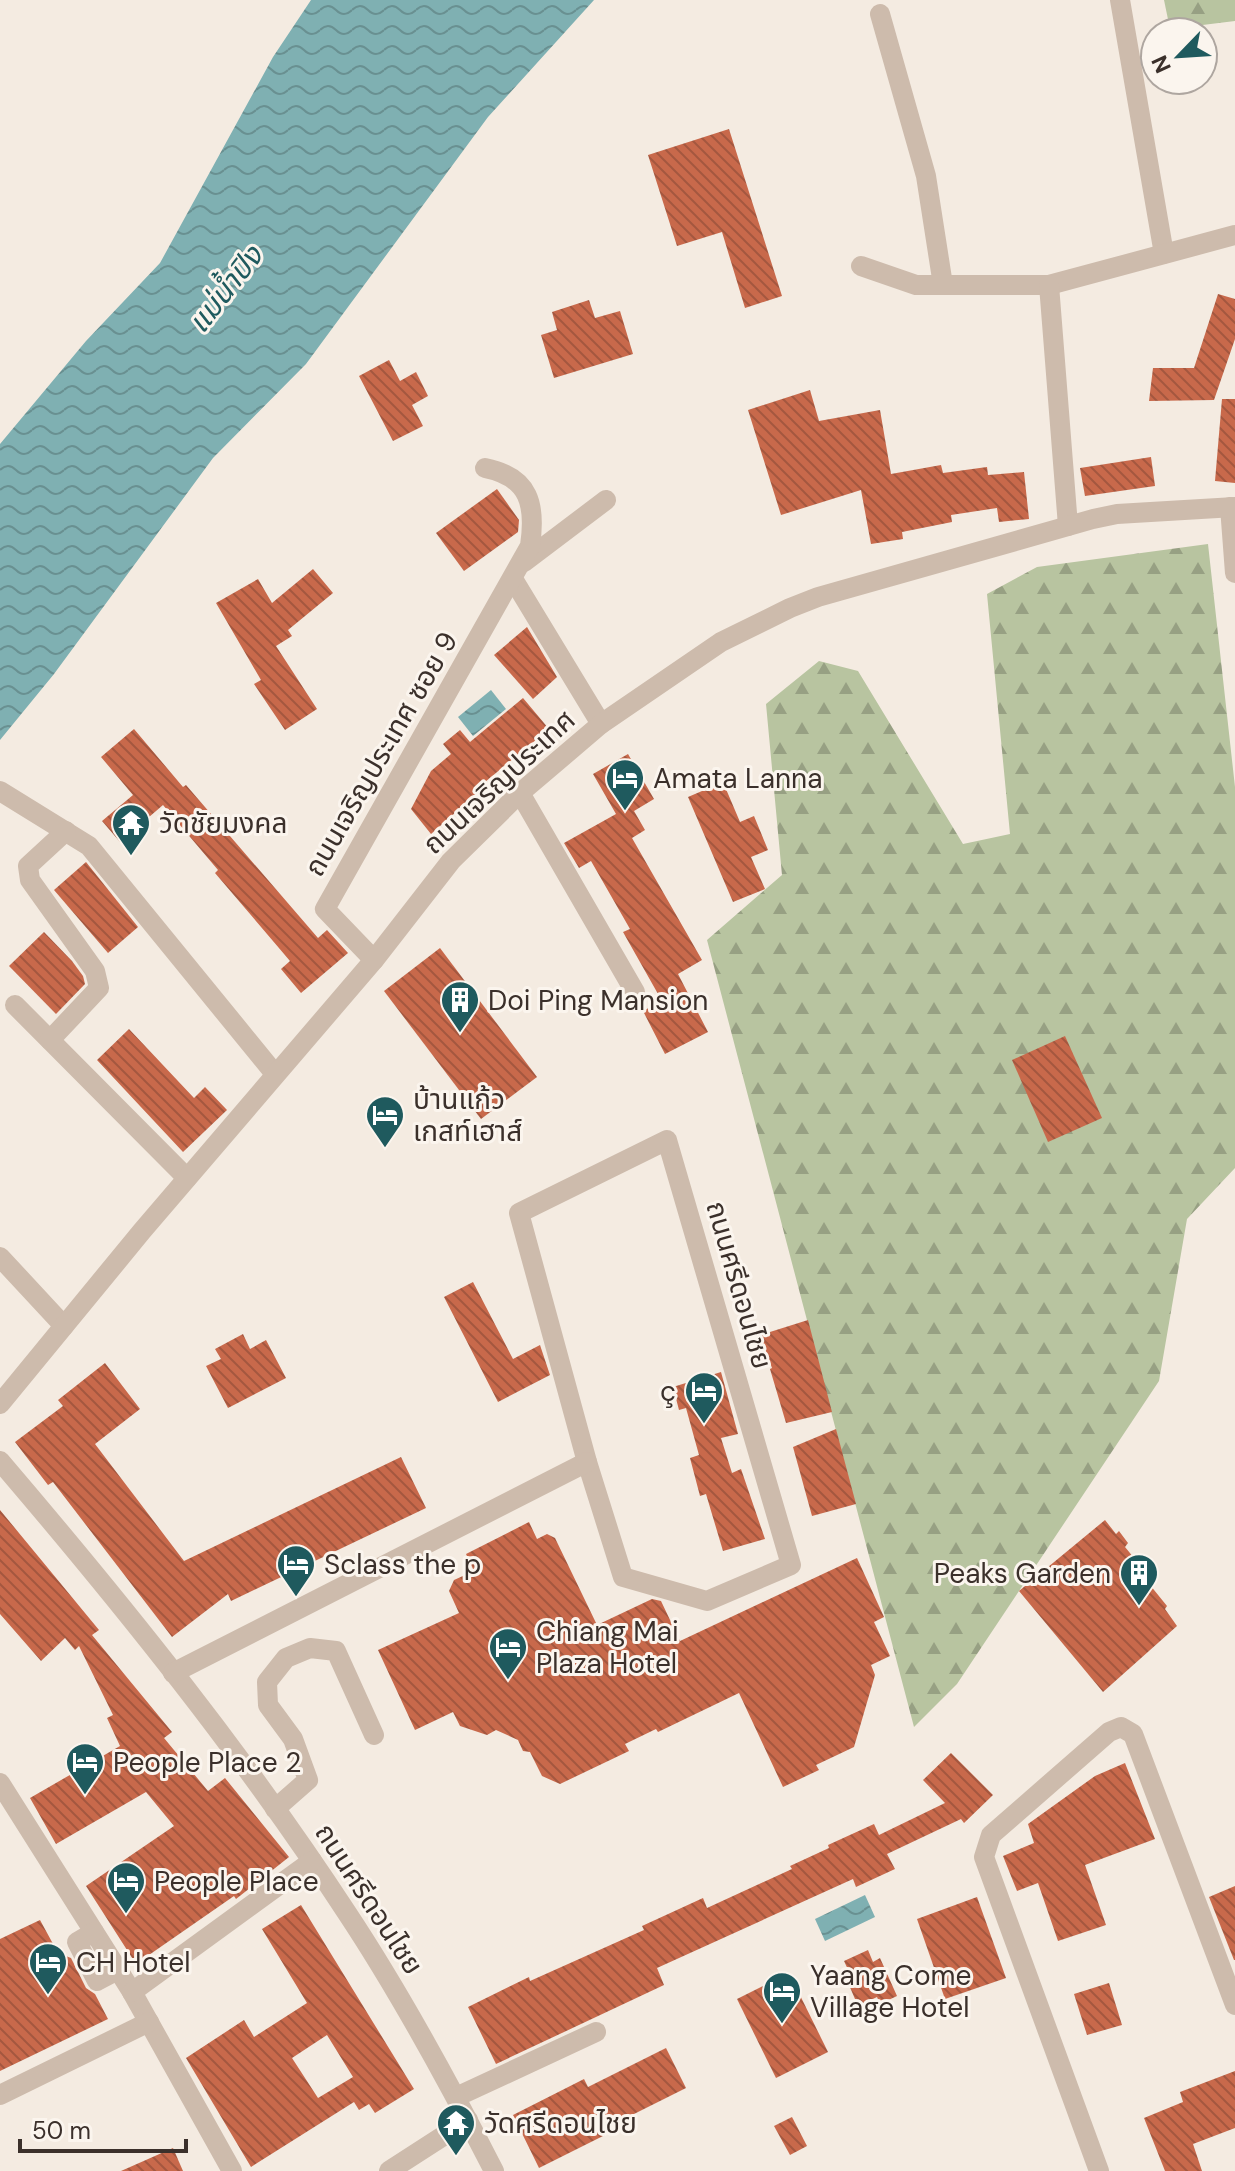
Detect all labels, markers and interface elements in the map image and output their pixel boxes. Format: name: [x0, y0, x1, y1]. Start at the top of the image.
north arrow: [1139, 16, 1219, 96]
text: N: [1145, 51, 1178, 78]
water label: แม่น้ำปิง: [178, 235, 272, 341]
street label: ถนนเจริญประเทศ ซอย 9: [296, 625, 466, 883]
street label: ถนนเจริญประเทศ: [415, 702, 583, 862]
hotel icon: Amata Lanna: [604, 757, 646, 812]
place label: Amata Lanna: [653, 760, 822, 797]
temple icon: วัดชัยมงคล: [110, 802, 152, 857]
place label: วัดชัยมงคล: [159, 805, 287, 842]
building icon: Doi Ping Mansion: [439, 979, 481, 1034]
place label: Doi Ping Mansion: [488, 982, 708, 1019]
place label: บ้านแก้ว เกสท์เฮาส์: [413, 1081, 522, 1150]
hotel icon: บ้านแก้ว เกสท์เฮาส์: [364, 1094, 406, 1149]
street label: ถนนศรีดอนไชย: [697, 1197, 781, 1373]
hotel icon: ç: [683, 1370, 725, 1425]
place label: ç: [660, 1373, 676, 1410]
hotel icon: Sclass the p: [275, 1543, 317, 1598]
place label: Sclass the p: [324, 1546, 481, 1583]
building icon: Peaks Garden: [1118, 1552, 1160, 1607]
place label: Peaks Garden: [934, 1555, 1111, 1592]
place label: Chiang Mai Plaza Hotel: [536, 1613, 679, 1682]
hotel icon: Chiang Mai Plaza Hotel: [487, 1626, 529, 1681]
hotel icon: People Place 2: [64, 1741, 106, 1796]
place label: People Place 2: [113, 1744, 301, 1781]
street label: ถนนศรีดอนไชย: [306, 1816, 432, 1982]
hotel icon: People Place: [105, 1860, 147, 1915]
place label: People Place: [154, 1863, 319, 1900]
hotel icon: CH Hotel: [27, 1941, 69, 1996]
place label: CH Hotel: [76, 1944, 190, 1981]
place label: Yaang Come Village Hotel: [810, 1957, 971, 2026]
hotel icon: Yaang Come Village Hotel: [761, 1970, 803, 2025]
temple icon: วัดศรีดอนไชย: [435, 2102, 477, 2157]
scale bar: [20, 2103, 186, 2153]
place label: วัดศรีดอนไชย: [484, 2105, 637, 2142]
text: 50 m: [32, 2115, 91, 2146]

